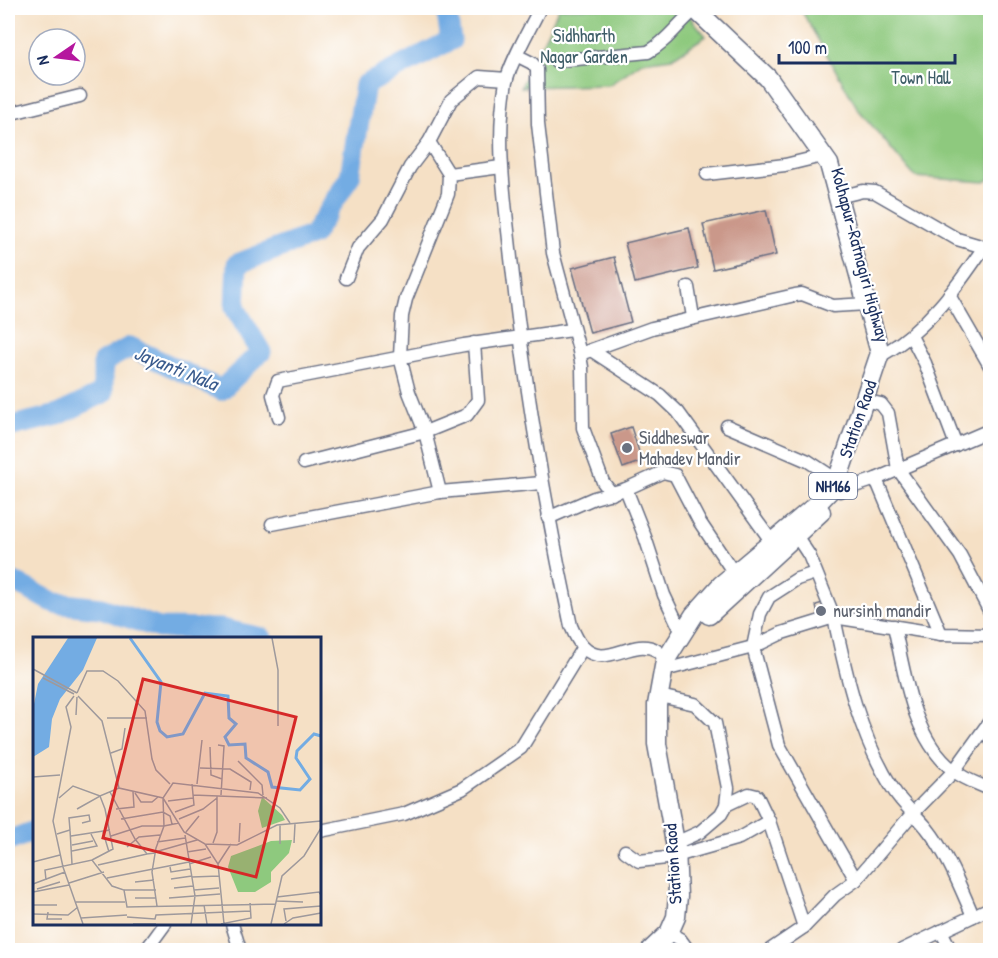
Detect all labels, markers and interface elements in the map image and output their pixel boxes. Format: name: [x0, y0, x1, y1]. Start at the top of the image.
park label: Sidhharth Nagar Garden: [540, 23, 628, 69]
north arrow: [27, 27, 87, 87]
scale bar: [779, 27, 954, 65]
text: 100 m: [788, 35, 827, 60]
text: N: [31, 53, 54, 67]
park label: Town Hall: [891, 65, 951, 90]
street label: Kolhapur-Ratnagiri Highway: [825, 165, 896, 345]
water label: Jayanti Nala: [130, 339, 224, 398]
street label: Station Raod: [833, 377, 882, 461]
place label: Siddheswar Mahadev Mandir: [639, 425, 741, 471]
marker: Siddheswar Mahadev Mandir: [620, 441, 634, 455]
road number: NH166: [809, 473, 857, 499]
place label: nursinh mandir: [833, 598, 932, 623]
marker: nursinh mandir: [814, 604, 828, 618]
inset map: [33, 637, 321, 925]
street label: Station Raod: [657, 823, 688, 905]

